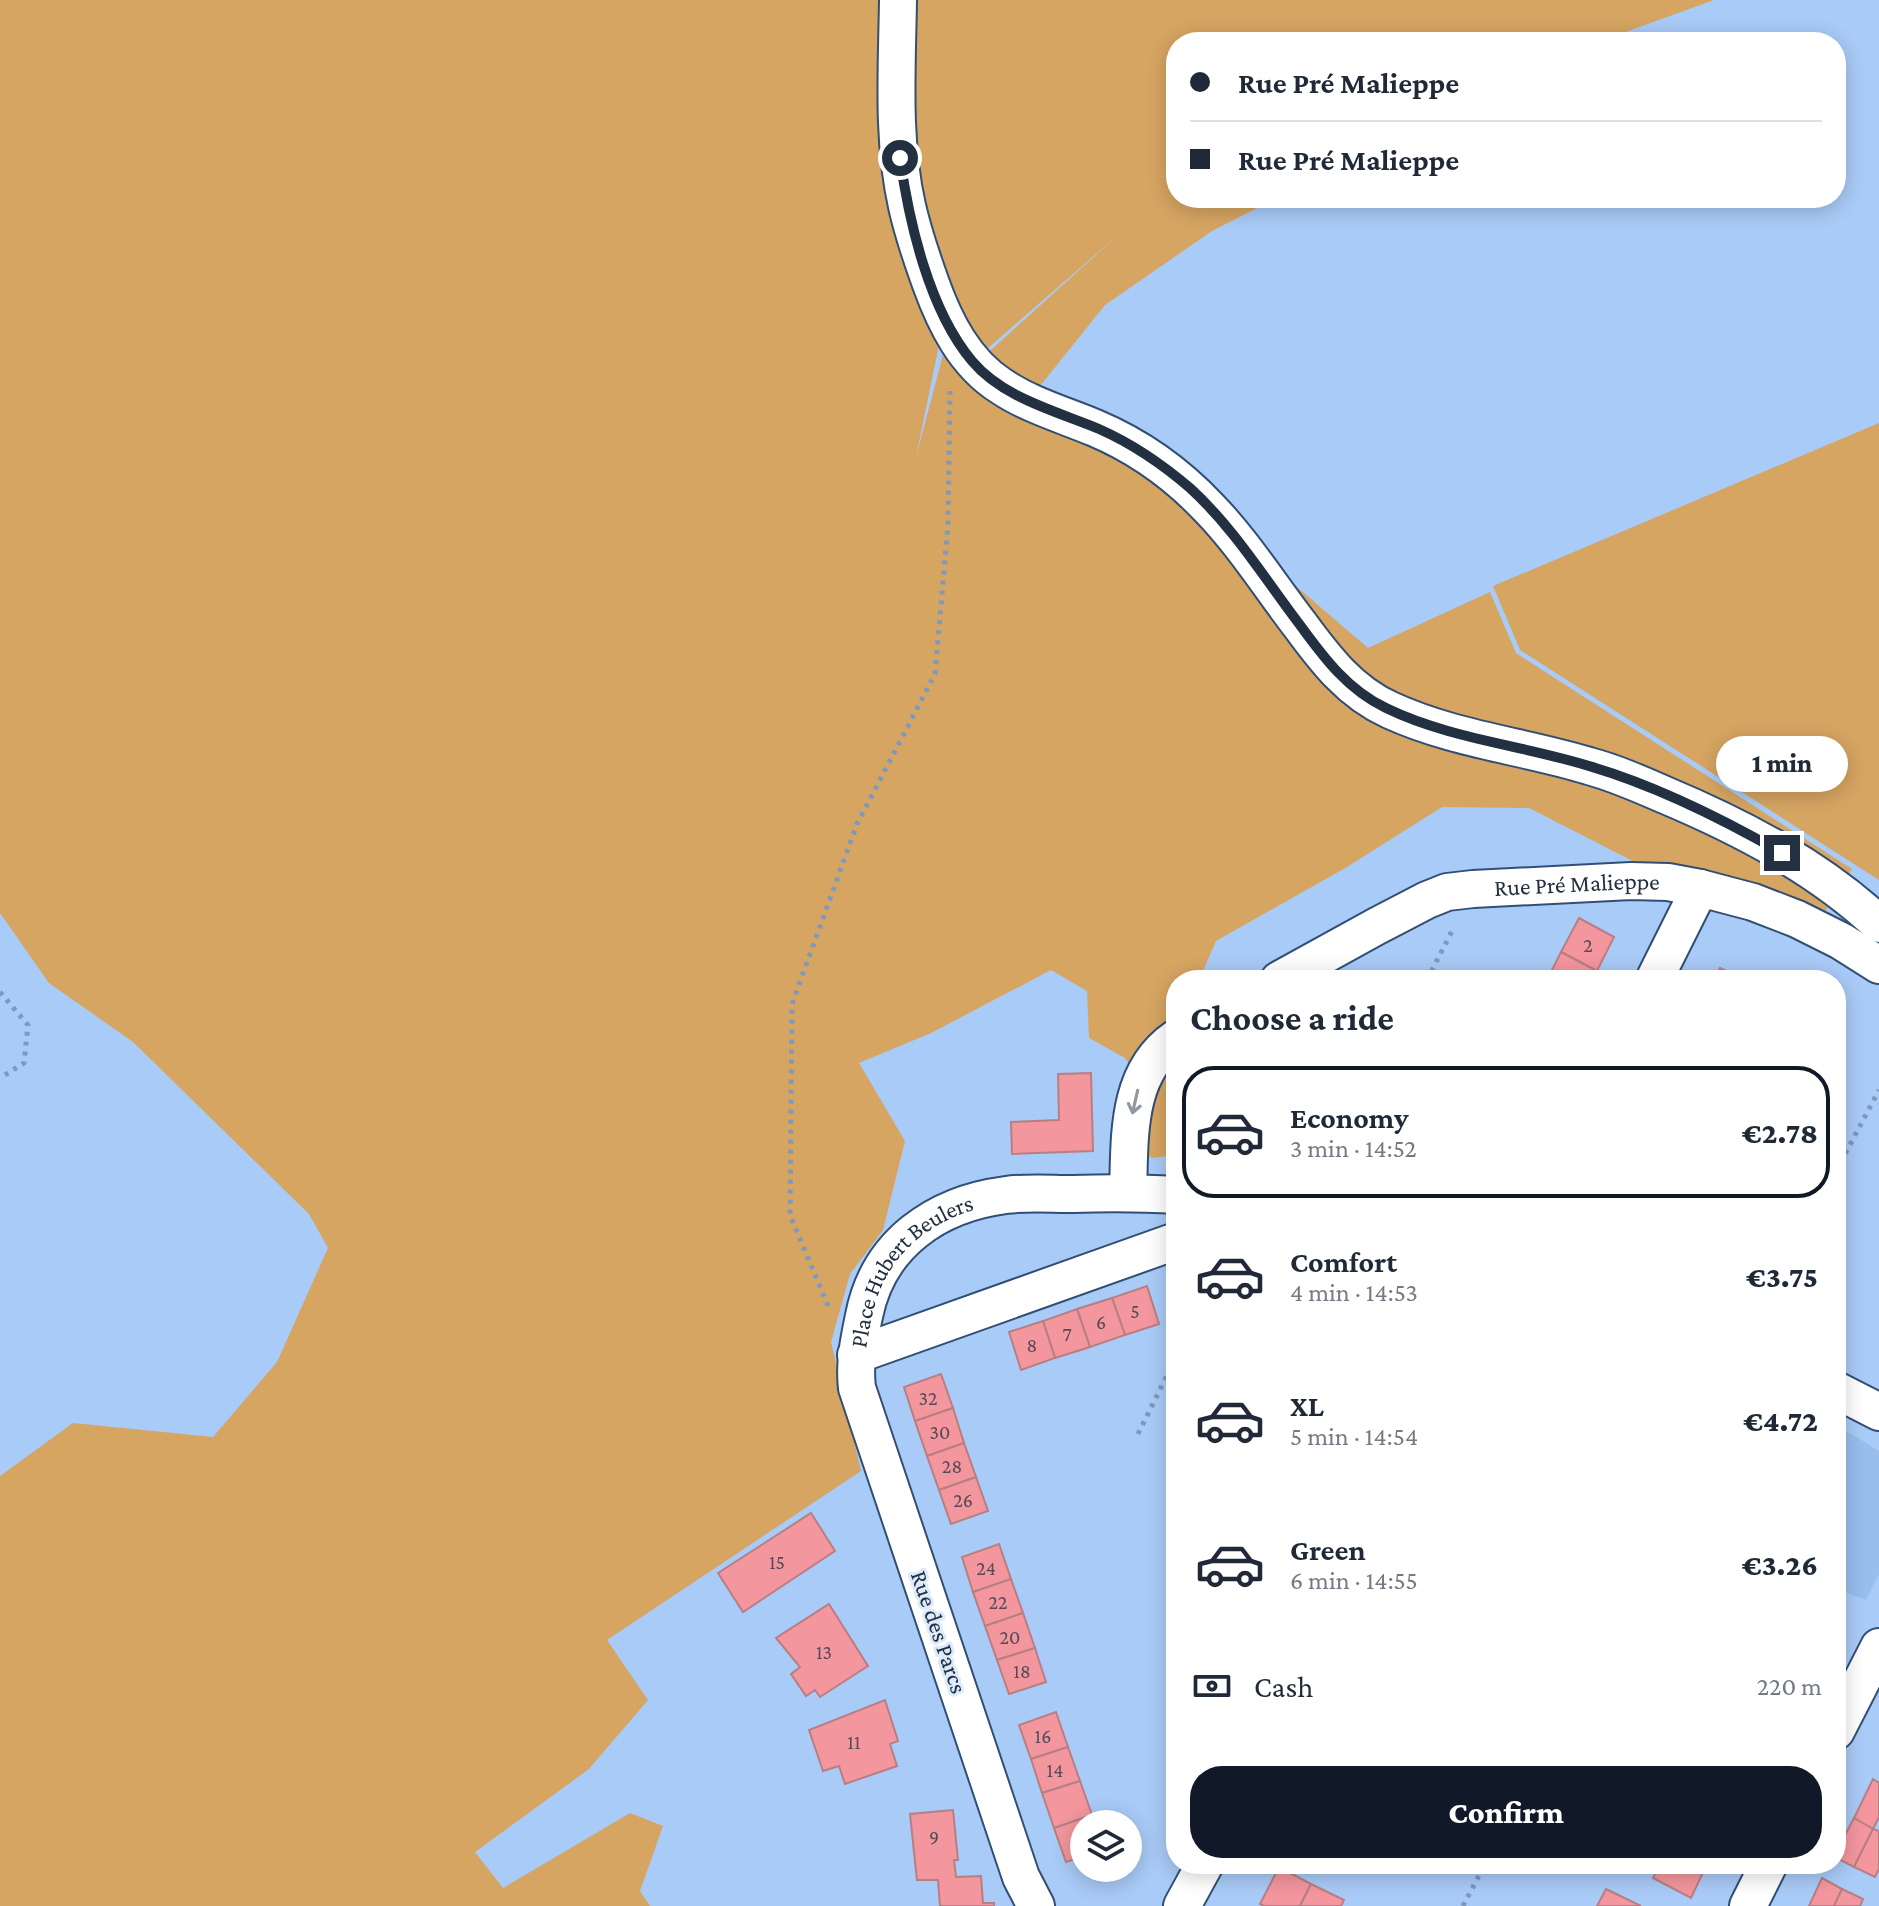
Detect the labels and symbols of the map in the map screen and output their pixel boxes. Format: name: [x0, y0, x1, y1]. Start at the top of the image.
route start: [882, 140, 918, 176]
callout: 1 min: [1716, 737, 1848, 793]
route end: [1764, 835, 1800, 871]
street label: Rue Pré Malieppe: [1493, 867, 1660, 901]
house number: 2: [1583, 934, 1593, 956]
one-way arrow: [1127, 1089, 1142, 1115]
street label: Place Hubert Beulers: [844, 1189, 976, 1350]
house number: 5: [1130, 1300, 1140, 1322]
house number: 6: [1096, 1311, 1106, 1333]
house number: 7: [1062, 1323, 1072, 1345]
house number: 8: [1027, 1334, 1037, 1356]
house number: 32: [919, 1387, 937, 1409]
house number: 30: [930, 1421, 950, 1443]
house number: 28: [942, 1455, 962, 1477]
house number: 26: [953, 1489, 973, 1511]
house number: 15: [769, 1551, 785, 1573]
house number: 24: [976, 1557, 996, 1579]
street label: Rue des Parcs: [906, 1567, 973, 1697]
house number: 22: [989, 1591, 1007, 1613]
house number: 20: [1000, 1626, 1020, 1648]
house number: 13: [816, 1641, 832, 1663]
house number: 18: [1013, 1660, 1031, 1682]
house number: 16: [1035, 1725, 1051, 1747]
house number: 11: [847, 1731, 861, 1753]
house number: 14: [1047, 1759, 1063, 1781]
house number: 9: [929, 1826, 939, 1848]

